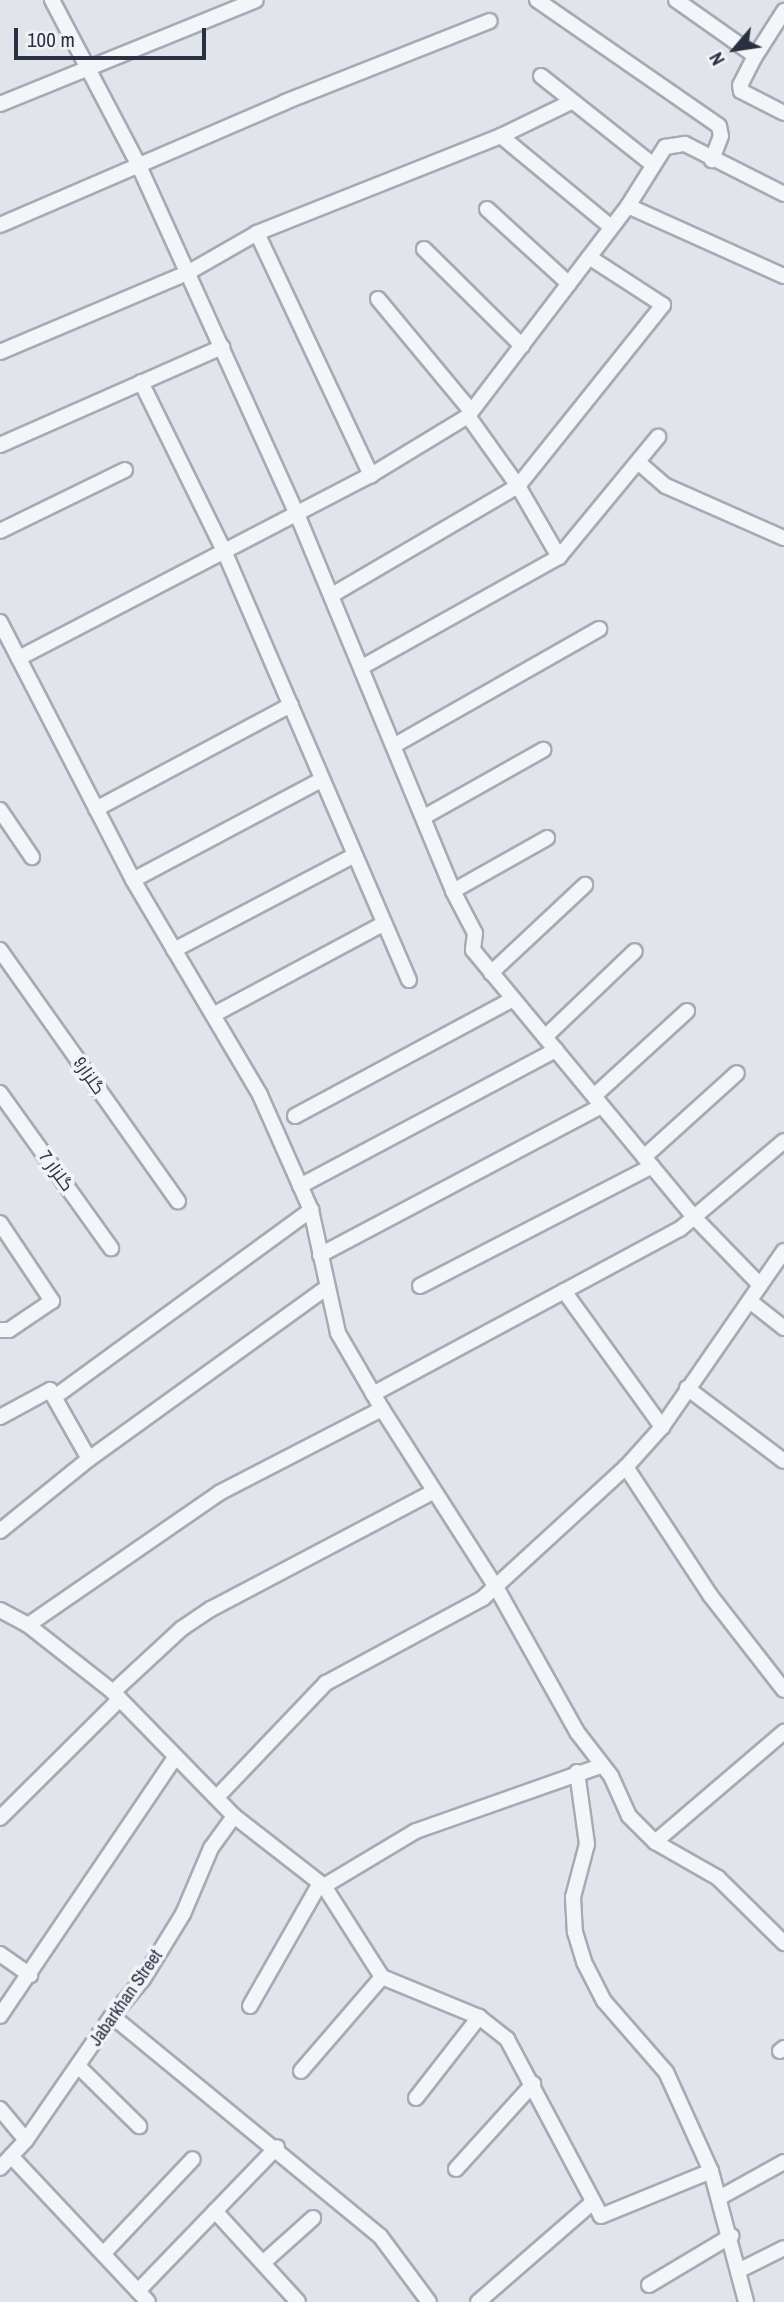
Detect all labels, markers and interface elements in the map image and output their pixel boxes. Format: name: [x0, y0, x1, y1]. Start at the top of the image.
scale bar: [18, 14, 210, 58]
north arrow: [700, 14, 770, 84]
text: 100 m: [27, 25, 75, 54]
text: N: [703, 48, 731, 70]
street label: گلزار9: [68, 1053, 110, 1099]
street label: گلزار 7: [34, 1146, 78, 1196]
street label: Jabarkhan Street: [85, 1946, 167, 2050]

